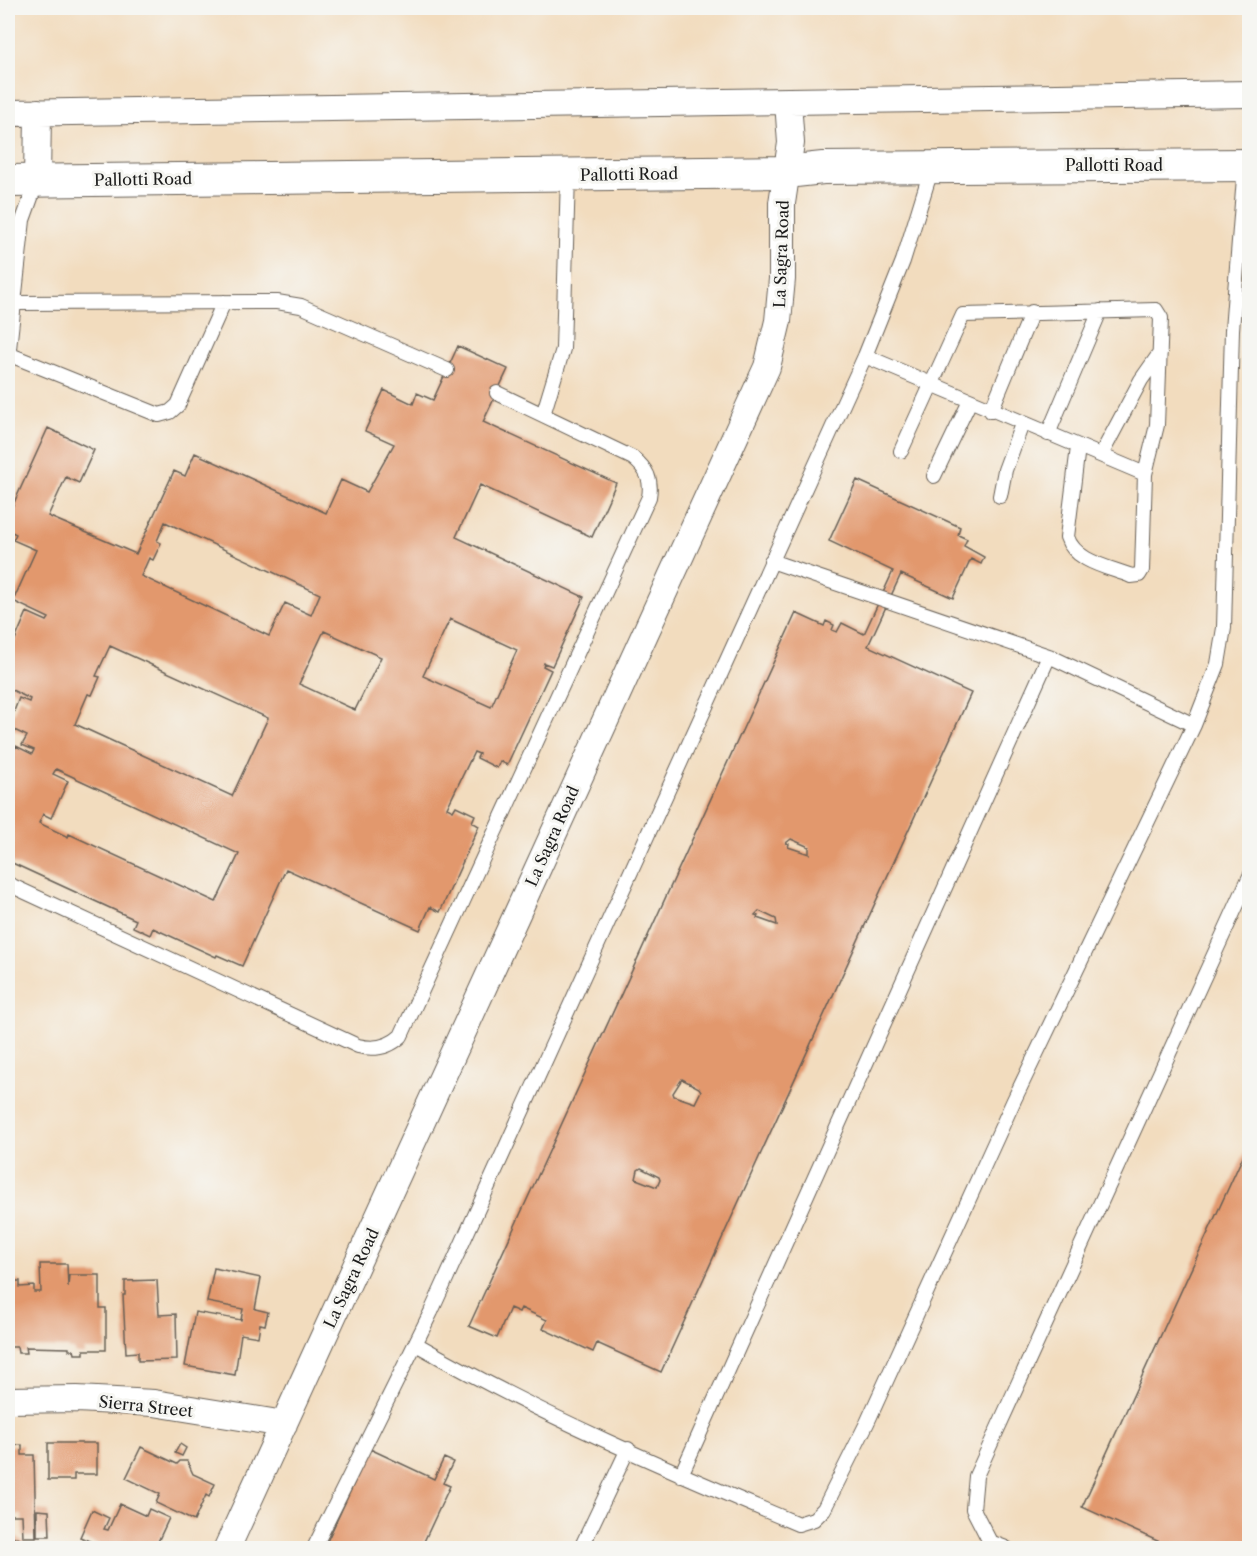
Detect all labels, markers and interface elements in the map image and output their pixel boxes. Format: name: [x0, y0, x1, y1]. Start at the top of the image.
street label: Pallotti Road: [1065, 155, 1163, 175]
street label: Pallotti Road: [580, 163, 678, 185]
street label: Pallotti Road: [94, 168, 192, 190]
street label: La Sagra Road: [769, 199, 793, 308]
street label: La Sagra Road: [521, 782, 583, 889]
street label: La Sagra Road: [319, 1225, 383, 1331]
street label: Sierra Street: [98, 1391, 194, 1421]

